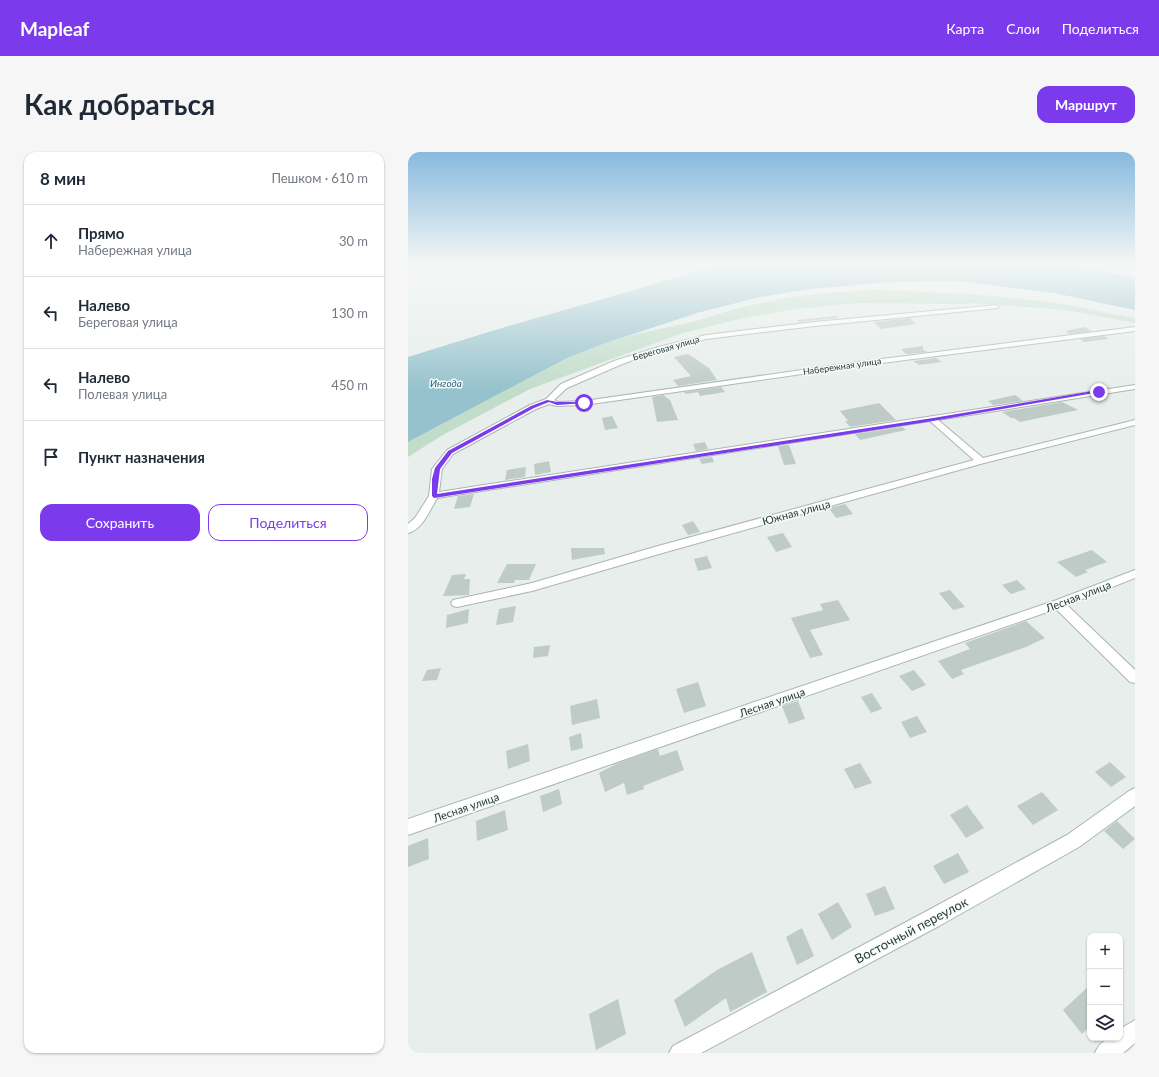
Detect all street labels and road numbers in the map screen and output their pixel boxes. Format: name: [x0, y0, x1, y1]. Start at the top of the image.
street label: Береговая улица: [631, 333, 701, 363]
street label: Набережная улица: [802, 355, 882, 377]
street label: Южная улица: [761, 497, 831, 527]
street label: Лесная улица: [1043, 578, 1112, 615]
street label: Лесная улица: [736, 685, 807, 720]
street label: Лесная улица: [430, 790, 501, 825]
street label: Восточный переулок: [852, 893, 971, 967]

